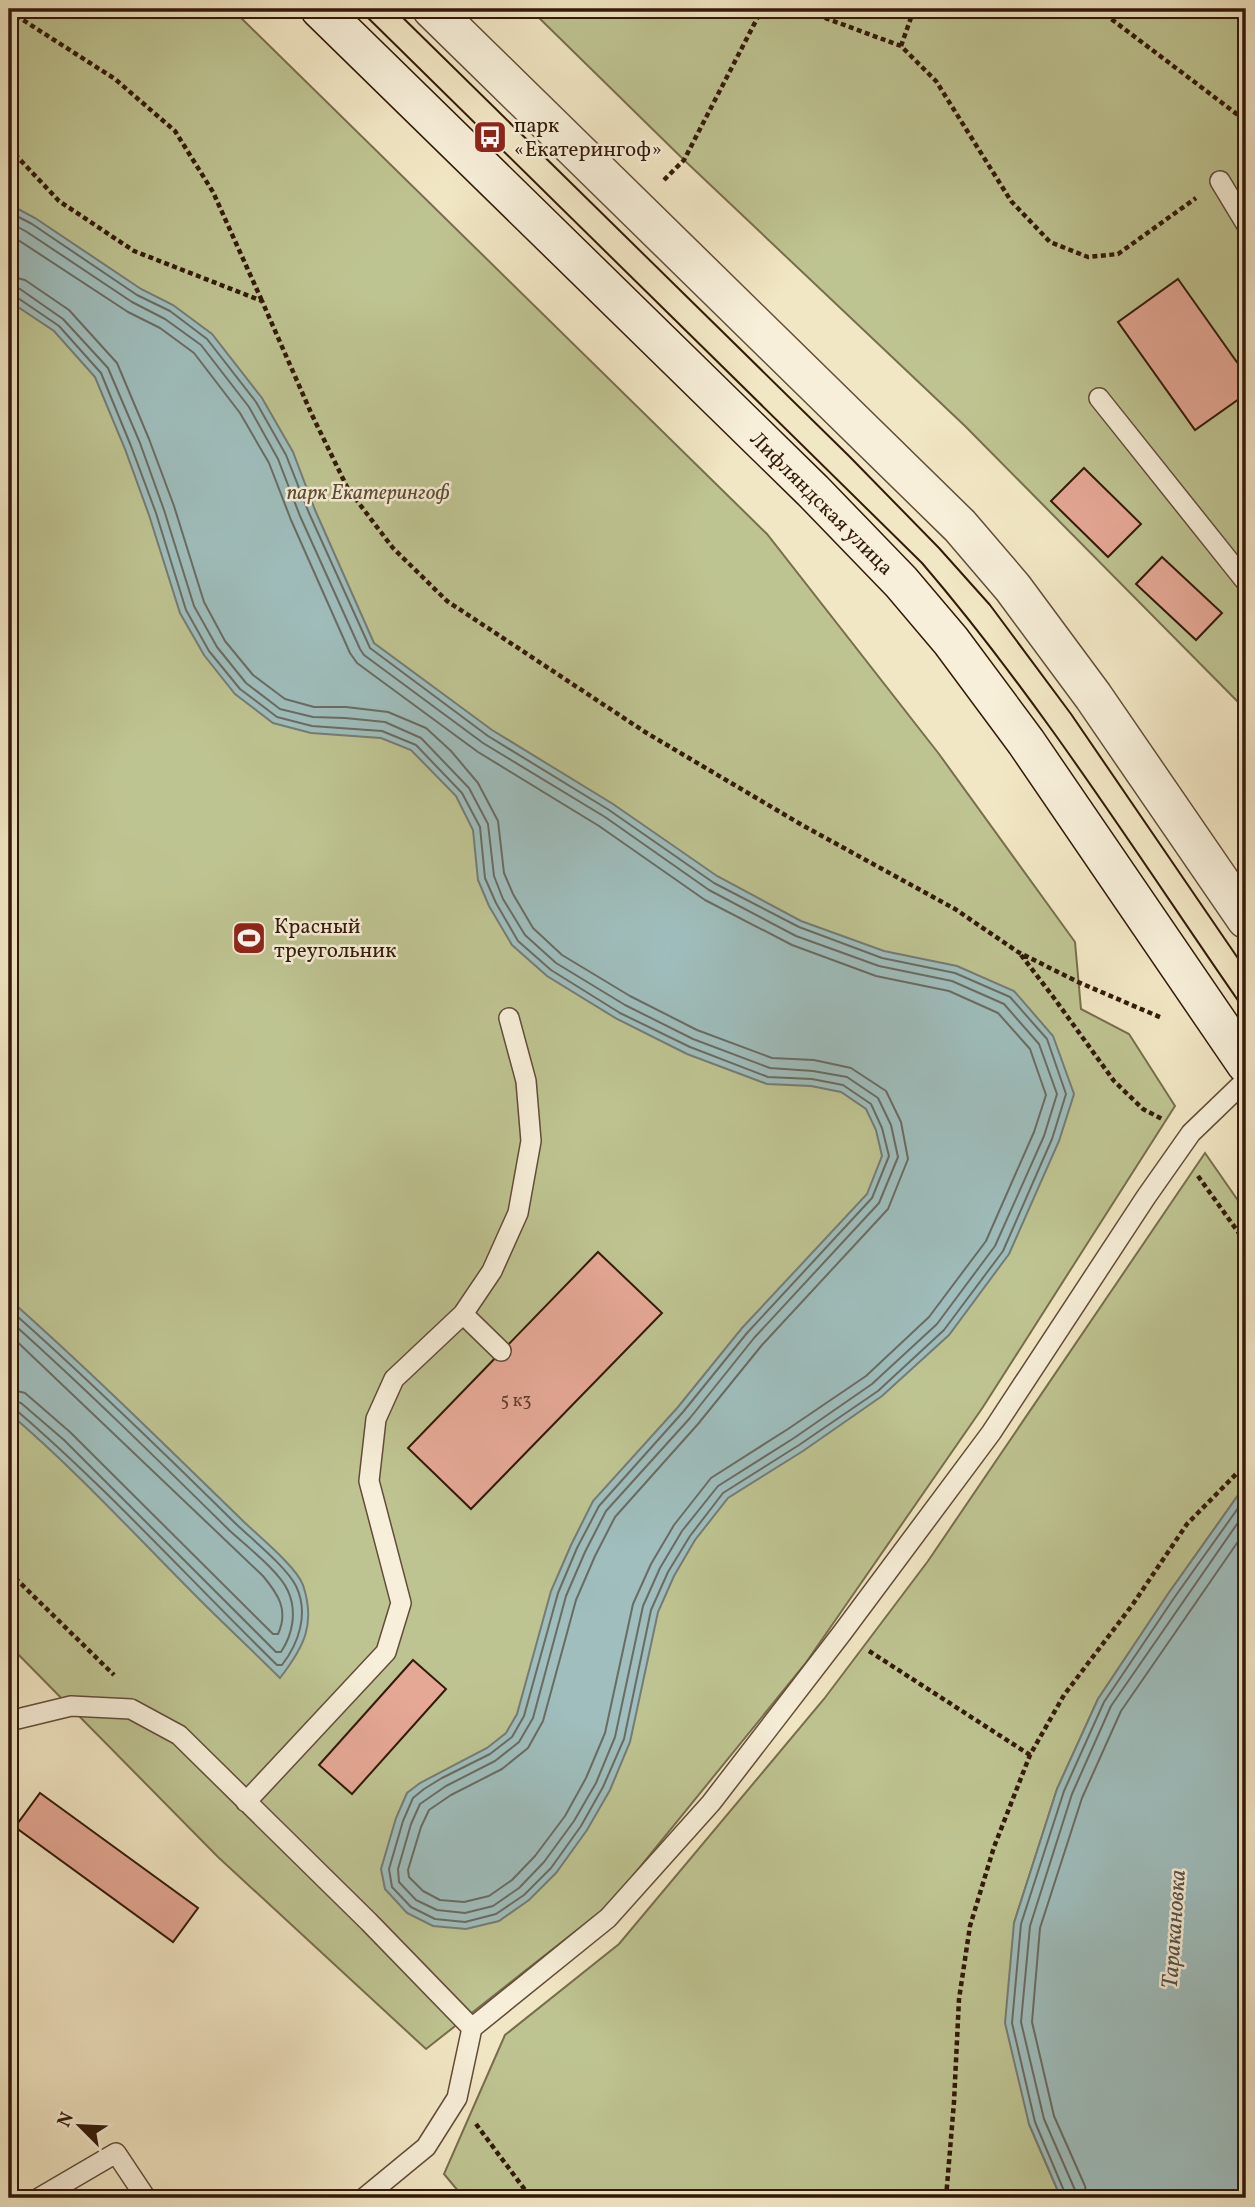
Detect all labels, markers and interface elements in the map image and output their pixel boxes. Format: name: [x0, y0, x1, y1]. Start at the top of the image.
place label: парк «Екатерингоф»: [514, 112, 662, 165]
bus stop icon: парк «Екатерингоф»: [471, 118, 509, 156]
street label: Лифляндская улица: [743, 426, 899, 582]
park label: парк Екатерингоф: [286, 479, 450, 508]
place label: Красный треугольник: [274, 913, 396, 966]
sports icon: Красный треугольник: [230, 919, 268, 957]
house number: 5 к3: [500, 1389, 532, 1414]
water label: Таракановка: [1155, 1869, 1195, 1990]
north arrow: [46, 2092, 116, 2162]
text: N: [52, 2108, 81, 2131]

